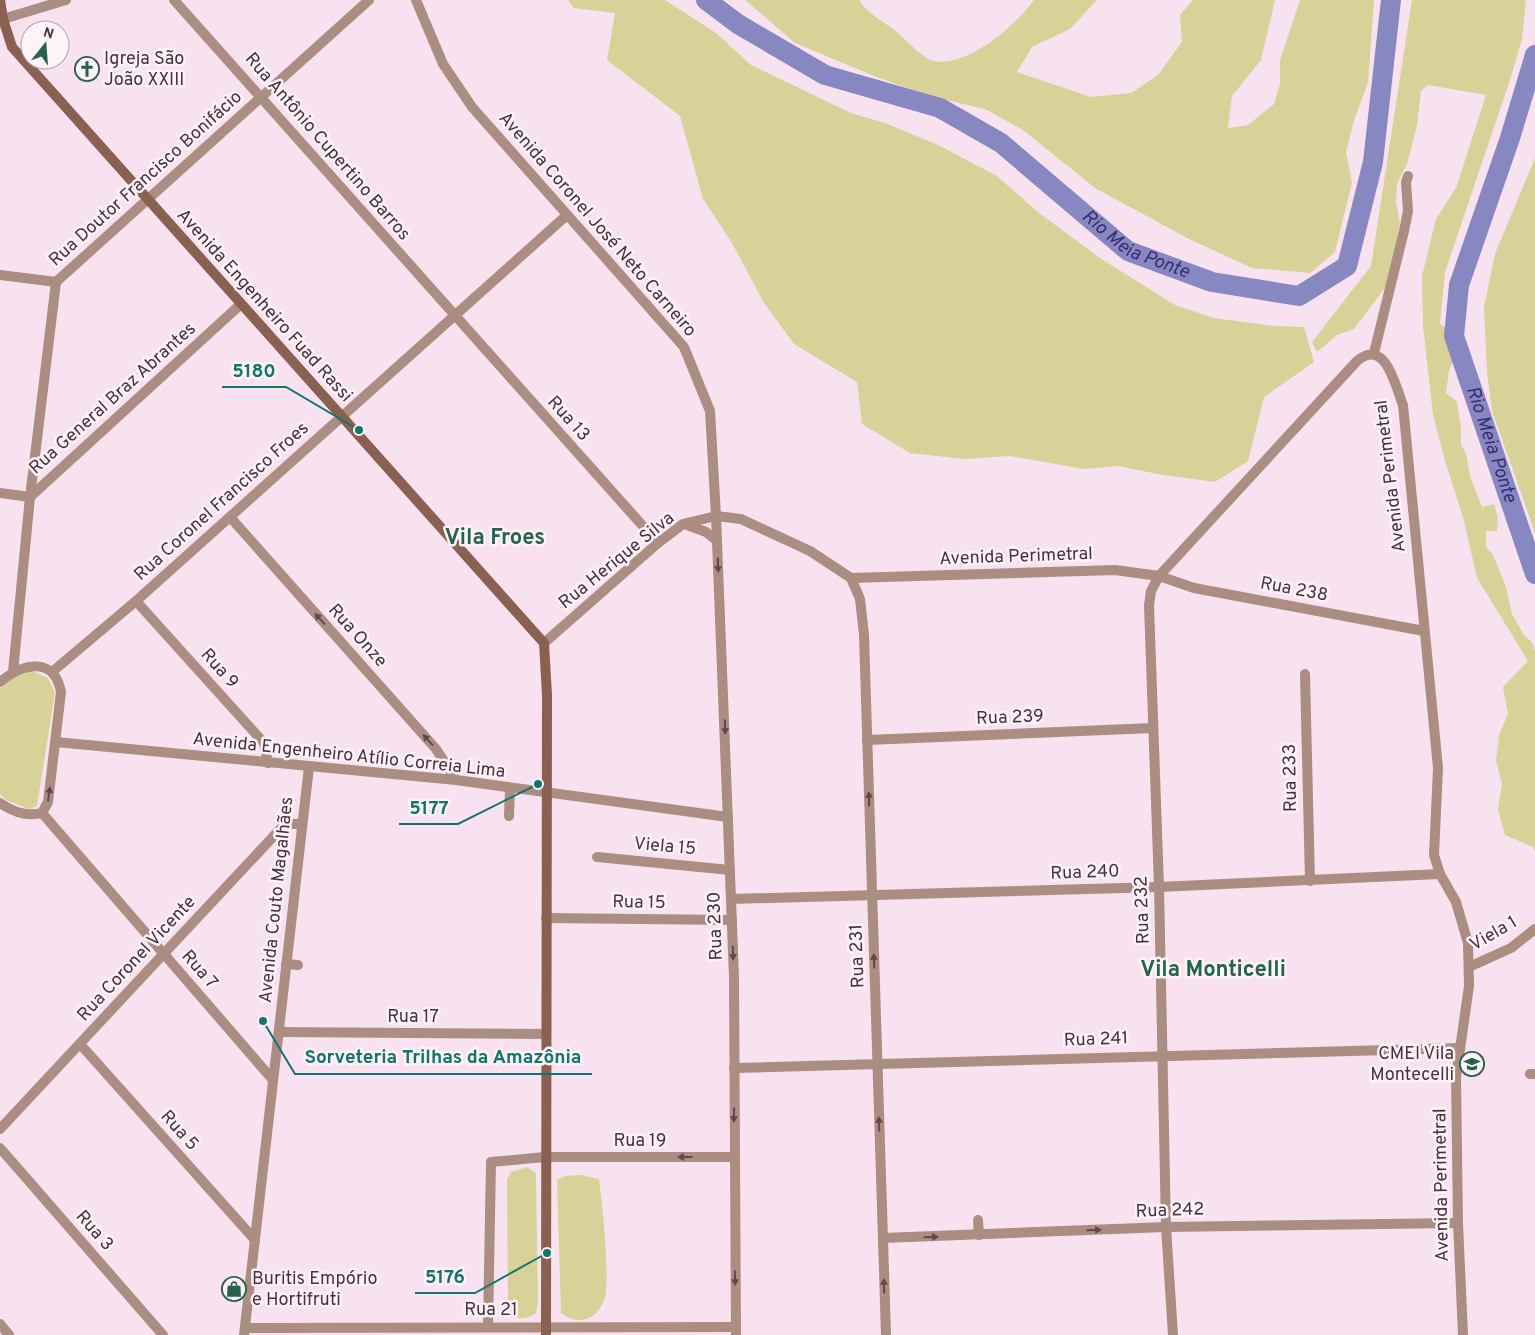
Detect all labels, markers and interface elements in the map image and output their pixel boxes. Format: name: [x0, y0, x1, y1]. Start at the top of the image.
north arrow: [20, 20, 70, 70]
text: N: [41, 24, 56, 44]
place label: Igreja São João XXIII: [104, 48, 184, 92]
street label: Rua Antônio Cupertino Barros: [239, 48, 415, 246]
church icon: Igreja São João XXIII: [74, 56, 100, 82]
street label: Rua Doutor Francisco Bonifácio: [45, 86, 247, 272]
street label: Avenida Coronel José Neto Carneiro: [493, 108, 701, 342]
street label: Avenida Engenheiro Fuad Rassi: [171, 205, 357, 407]
water label: Rio Meia Ponte: [1077, 205, 1193, 285]
street label: Rua General Braz Abrantes: [25, 318, 201, 480]
callout: 5180: [222, 353, 286, 387]
text: 5180: [232, 360, 276, 384]
water label: Rio Meia Ponte: [1460, 383, 1522, 506]
street label: Rua 13: [542, 392, 594, 446]
street label: Avenida Perimetral: [1370, 398, 1412, 554]
street label: Rua Coronel Francisco Froes: [130, 417, 314, 587]
street label: Rua Herique Silva: [555, 507, 679, 615]
district label: Vila Froes: [445, 525, 545, 552]
street label: Avenida Perimetral: [939, 543, 1093, 571]
one-way arrow: [715, 557, 723, 573]
street label: Rua 238: [1258, 572, 1330, 608]
street label: Rua Onze: [322, 599, 392, 673]
one-way arrow: [314, 613, 326, 625]
street label: Rua 9: [195, 644, 243, 694]
street label: Rua 239: [976, 705, 1044, 731]
one-way arrow: [721, 719, 729, 735]
street label: Avenida Engenheiro Atílio Correia Lima: [192, 728, 506, 784]
one-way arrow: [422, 735, 434, 747]
street label: Rua 233: [1279, 744, 1303, 812]
one-way arrow: [45, 785, 53, 801]
callout: 5177: [399, 790, 458, 824]
one-way arrow: [865, 791, 873, 807]
street label: Avenida Couto Magalhães: [255, 796, 299, 1004]
text: 5177: [409, 797, 449, 821]
street label: Viela 15: [633, 833, 697, 861]
street label: Rua 240: [1050, 860, 1120, 886]
street label: Rua 232: [1130, 876, 1156, 944]
street label: Rua Coronel Vicente: [73, 891, 201, 1027]
street label: Rua 15: [612, 891, 666, 915]
street label: Rua 230: [703, 891, 729, 961]
street label: Viela 1: [1466, 911, 1522, 957]
street label: Rua 231: [845, 924, 871, 988]
one-way arrow: [729, 945, 737, 961]
street label: Rua 7: [176, 946, 222, 994]
one-way arrow: [870, 953, 878, 969]
district label: Vila Monticelli: [1140, 957, 1286, 984]
street label: Rua 17: [387, 1006, 439, 1029]
street label: Rua 241: [1063, 1027, 1129, 1053]
callout: Sorveteria Trilhas da Amazônia: [295, 1040, 592, 1074]
place label: CMEI Vila Montecelli: [1370, 1043, 1454, 1087]
text: Sorveteria Trilhas da Amazônia: [305, 1046, 581, 1070]
school or university icon: CMEI Vila Montecelli: [1459, 1051, 1485, 1077]
street label: Rua 5: [155, 1106, 203, 1156]
one-way arrow: [730, 1108, 738, 1124]
street label: Avenida Perimetral: [1429, 1108, 1455, 1262]
one-way arrow: [875, 1116, 883, 1132]
street label: Rua 19: [613, 1130, 667, 1153]
one-way arrow: [677, 1153, 693, 1161]
street label: Rua 242: [1135, 1198, 1205, 1224]
street label: Rua 3: [70, 1206, 118, 1256]
one-way arrow: [1086, 1226, 1102, 1234]
one-way arrow: [924, 1232, 940, 1240]
callout: 5176: [415, 1259, 475, 1293]
text: 5176: [425, 1266, 465, 1290]
place label: Buritis Empório e Hortifruti: [252, 1268, 377, 1312]
one-way arrow: [731, 1270, 739, 1286]
shop icon: Buritis Empório e Hortifruti: [221, 1276, 247, 1302]
one-way arrow: [880, 1278, 888, 1294]
street label: Rua 21: [464, 1299, 518, 1322]

